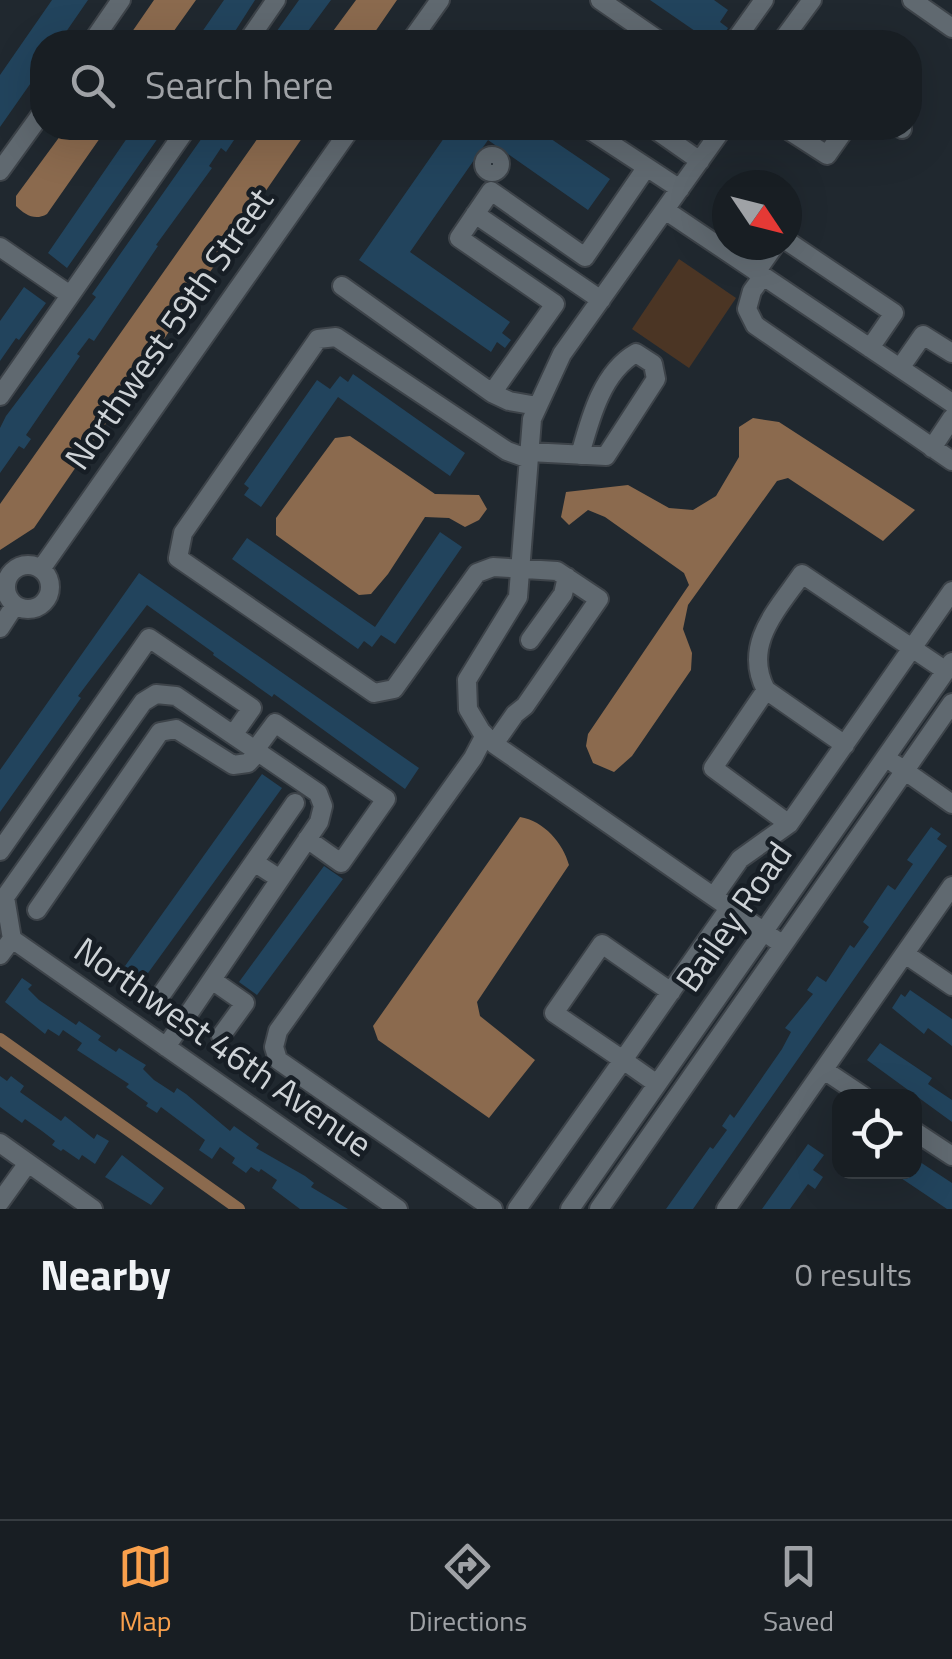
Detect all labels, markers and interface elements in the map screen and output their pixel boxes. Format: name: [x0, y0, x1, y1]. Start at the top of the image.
search box: [30, 30, 922, 140]
text: Search here: [145, 56, 333, 114]
icon: search: [65, 58, 120, 113]
north arrow: [712, 170, 802, 260]
street label: Northwest 59th Street: [50, 176, 286, 481]
street label: Bailey Road: [662, 830, 805, 1003]
street label: Northwest 46th Avenue: [64, 923, 384, 1169]
map controls: [832, 1089, 922, 1179]
button: locate: [832, 1089, 922, 1179]
text: Nearby: [40, 1242, 171, 1306]
text: 0 results: [795, 1250, 912, 1298]
tab: Map: [118, 1539, 173, 1642]
tab: Directions: [409, 1539, 527, 1642]
tab: Saved: [763, 1539, 834, 1642]

